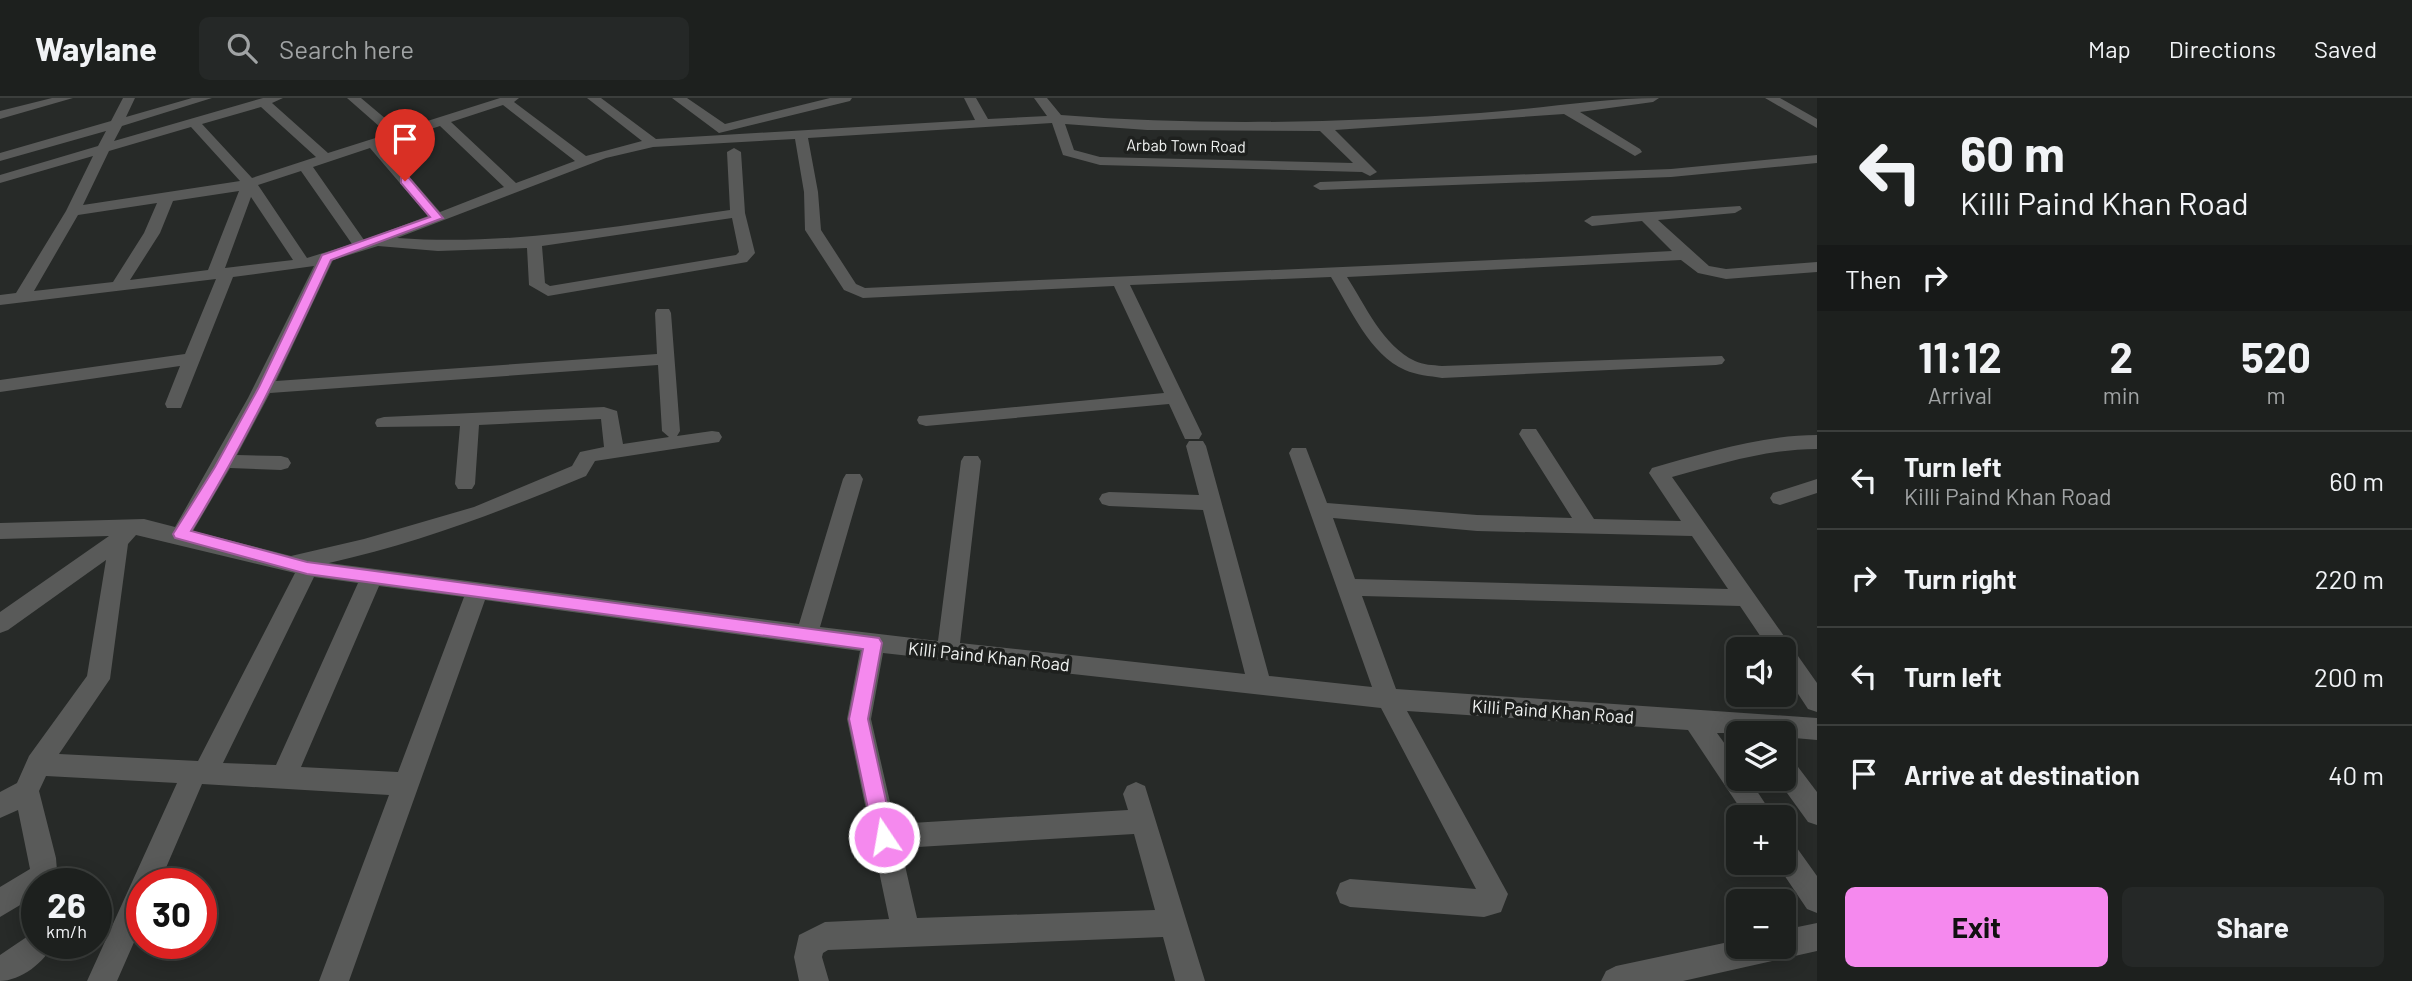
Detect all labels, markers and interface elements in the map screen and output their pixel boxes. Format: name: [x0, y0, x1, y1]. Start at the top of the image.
search box: [199, 17, 689, 80]
text: Waylane: [35, 28, 157, 68]
icon: search: [223, 29, 261, 67]
text: Search here: [279, 33, 414, 64]
text: Map: [2088, 34, 2131, 63]
text: Directions: [2169, 34, 2276, 63]
text: Saved: [2314, 34, 2377, 63]
pin: [375, 109, 435, 181]
icon: arrive: [386, 120, 424, 158]
text: 60 m: [1960, 123, 2065, 182]
icon: left: [1845, 126, 1936, 217]
street label: Arbab Town Road: [1126, 134, 1246, 156]
text: Killi Paind Khan Road: [1960, 183, 2249, 221]
icon: right: [1916, 259, 1954, 297]
text: Then: [1845, 263, 1902, 294]
text: 11:12: [1918, 331, 2002, 381]
text: 2: [2110, 331, 2133, 381]
text: 520: [2241, 331, 2311, 381]
text: Arrival: [1928, 381, 1992, 409]
text: min: [2103, 381, 2140, 409]
text: m: [2266, 381, 2285, 409]
text: Turn left: [1904, 451, 2002, 482]
icon: left: [1845, 461, 1883, 499]
text: 60 m: [2329, 465, 2384, 496]
text: Killi Paind Khan Road: [1904, 482, 2112, 510]
icon: right: [1845, 559, 1883, 597]
text: Turn right: [1904, 563, 2017, 594]
text: 220 m: [2315, 563, 2384, 594]
street label: Killi Paind Khan Road: [907, 637, 1071, 675]
map controls: [1726, 637, 1796, 959]
button: sound: [1726, 637, 1796, 707]
icon: left: [1845, 657, 1883, 695]
text: Turn left: [1904, 661, 2002, 692]
text: 200 m: [2314, 661, 2384, 692]
street label: Killi Paind Khan Road: [1471, 694, 1635, 728]
button: layers: [1726, 721, 1796, 791]
icon: arrive: [1845, 755, 1883, 793]
text: Arrive at destination: [1904, 759, 2140, 790]
text: 40 m: [2328, 759, 2384, 790]
position arrow: [847, 800, 921, 874]
button: +: [1726, 805, 1796, 875]
speed limit sign: 30: [126, 868, 217, 959]
text: 26: [47, 883, 86, 925]
button: Exit: [1845, 887, 2108, 967]
button: Share: [2122, 887, 2384, 967]
button: −: [1726, 889, 1796, 959]
text: km/h: [46, 920, 87, 942]

